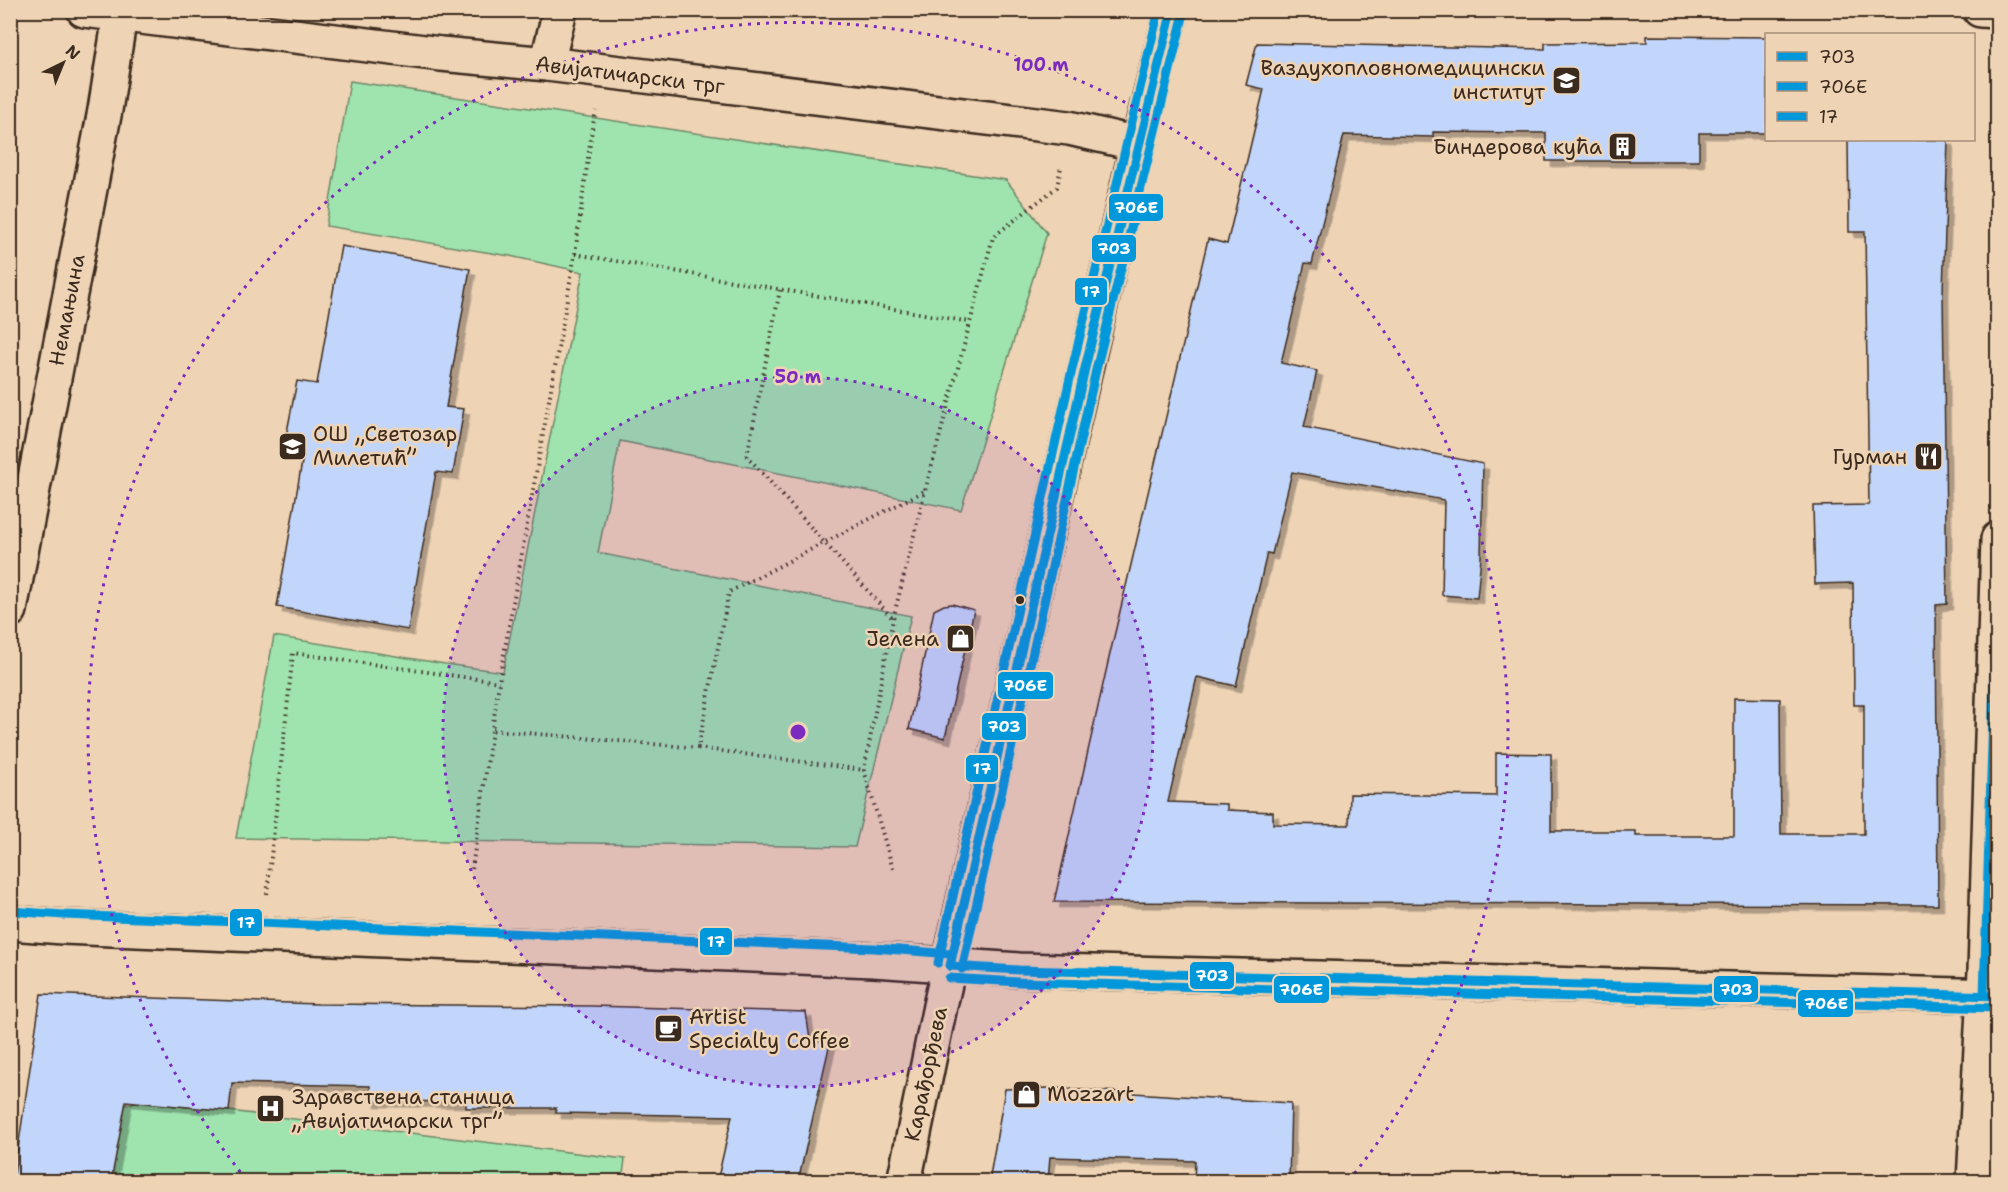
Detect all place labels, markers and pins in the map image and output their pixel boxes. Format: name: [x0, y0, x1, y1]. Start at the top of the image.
place label: Ваздухопловномедицински институт: [1260, 54, 1545, 106]
school or university icon: Ваздухопловномедицински институт: [1550, 64, 1582, 96]
building icon: Биндерова кућа: [1607, 131, 1639, 163]
place label: Биндерова кућа: [1433, 133, 1602, 161]
place label: ОШ „Светозар Милетић”: [313, 420, 457, 472]
school or university icon: ОШ „Светозар Милетић”: [276, 430, 308, 462]
restaurant icon: Гурман: [1912, 441, 1944, 473]
place label: Гурман: [1833, 443, 1907, 471]
unlabelled marker: [1014, 594, 1026, 606]
shop icon: Јелена: [944, 623, 976, 655]
place label: Јелена: [866, 625, 939, 653]
centre of rings: [788, 722, 808, 742]
place label: Artist Specialty Coffee: [689, 1003, 850, 1055]
cafe icon: Artist Specialty Coffee: [652, 1013, 684, 1045]
shop icon: Mozzart: [1010, 1078, 1042, 1110]
place label: Mozzart: [1047, 1080, 1134, 1108]
place label: Здравствена станица „Авијатичарски трг”: [291, 1083, 514, 1135]
hospital icon: Здравствена станица „Авијатичарски трг”: [255, 1093, 287, 1125]

